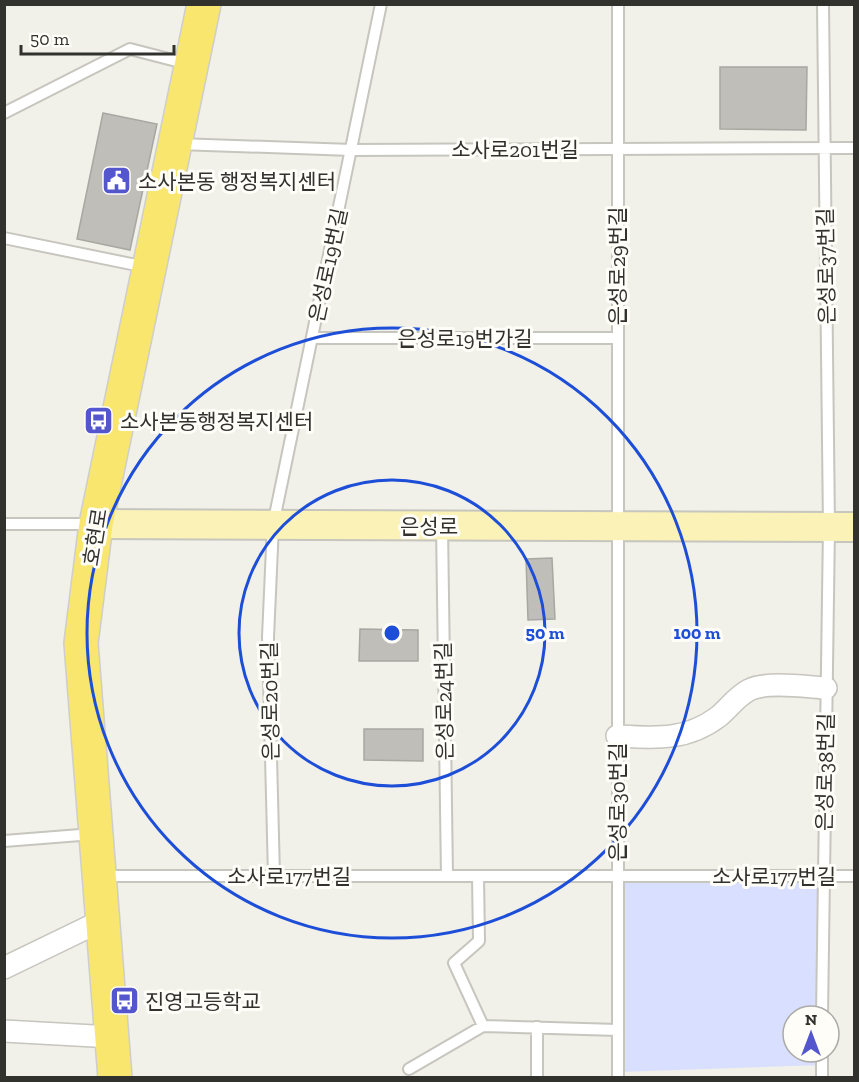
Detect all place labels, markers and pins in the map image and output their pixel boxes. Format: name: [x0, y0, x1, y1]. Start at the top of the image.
public building icon: 소사본동 행정복지센터: [101, 165, 133, 197]
place label: 소사본동 행정복지센터: [138, 169, 336, 194]
bus stop icon: 소사본동행정복지센터: [83, 405, 115, 437]
place label: 소사본동행정복지센터: [120, 409, 313, 434]
centre of rings: [382, 623, 402, 643]
bus stop icon: 진영고등학교: [108, 985, 140, 1017]
place label: 진영고등학교: [145, 989, 261, 1014]

